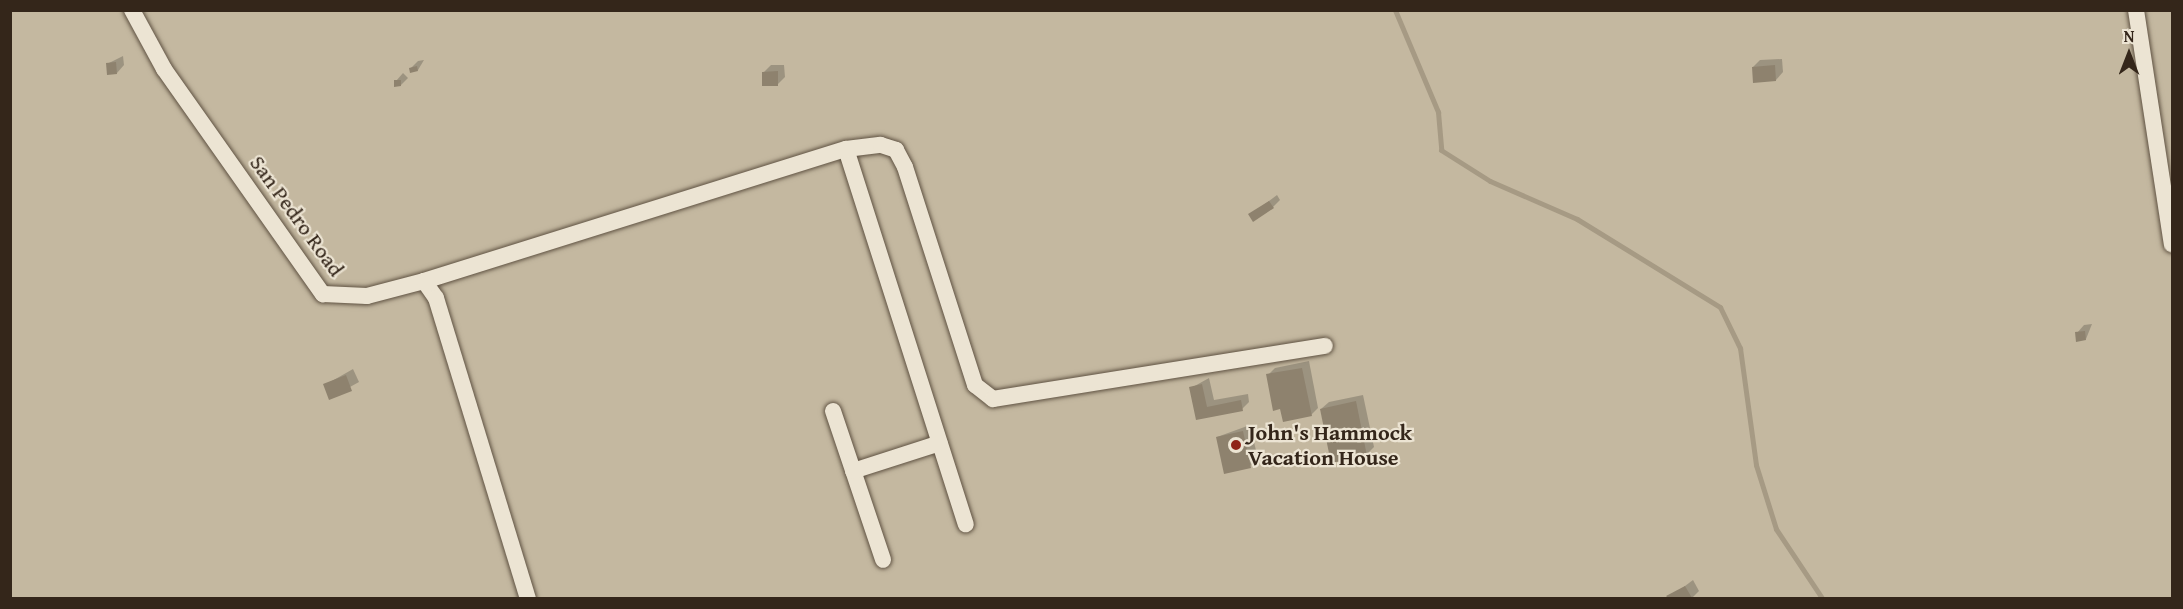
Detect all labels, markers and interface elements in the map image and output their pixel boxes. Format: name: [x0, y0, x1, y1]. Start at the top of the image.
north arrow: [2099, 24, 2159, 84]
text: N: [2124, 24, 2134, 48]
street label: San Pedro Road: [244, 150, 350, 282]
place label: John's Hammock Vacation House: [1248, 419, 1412, 470]
marker: John's Hammock Vacation House: [1229, 438, 1243, 452]

